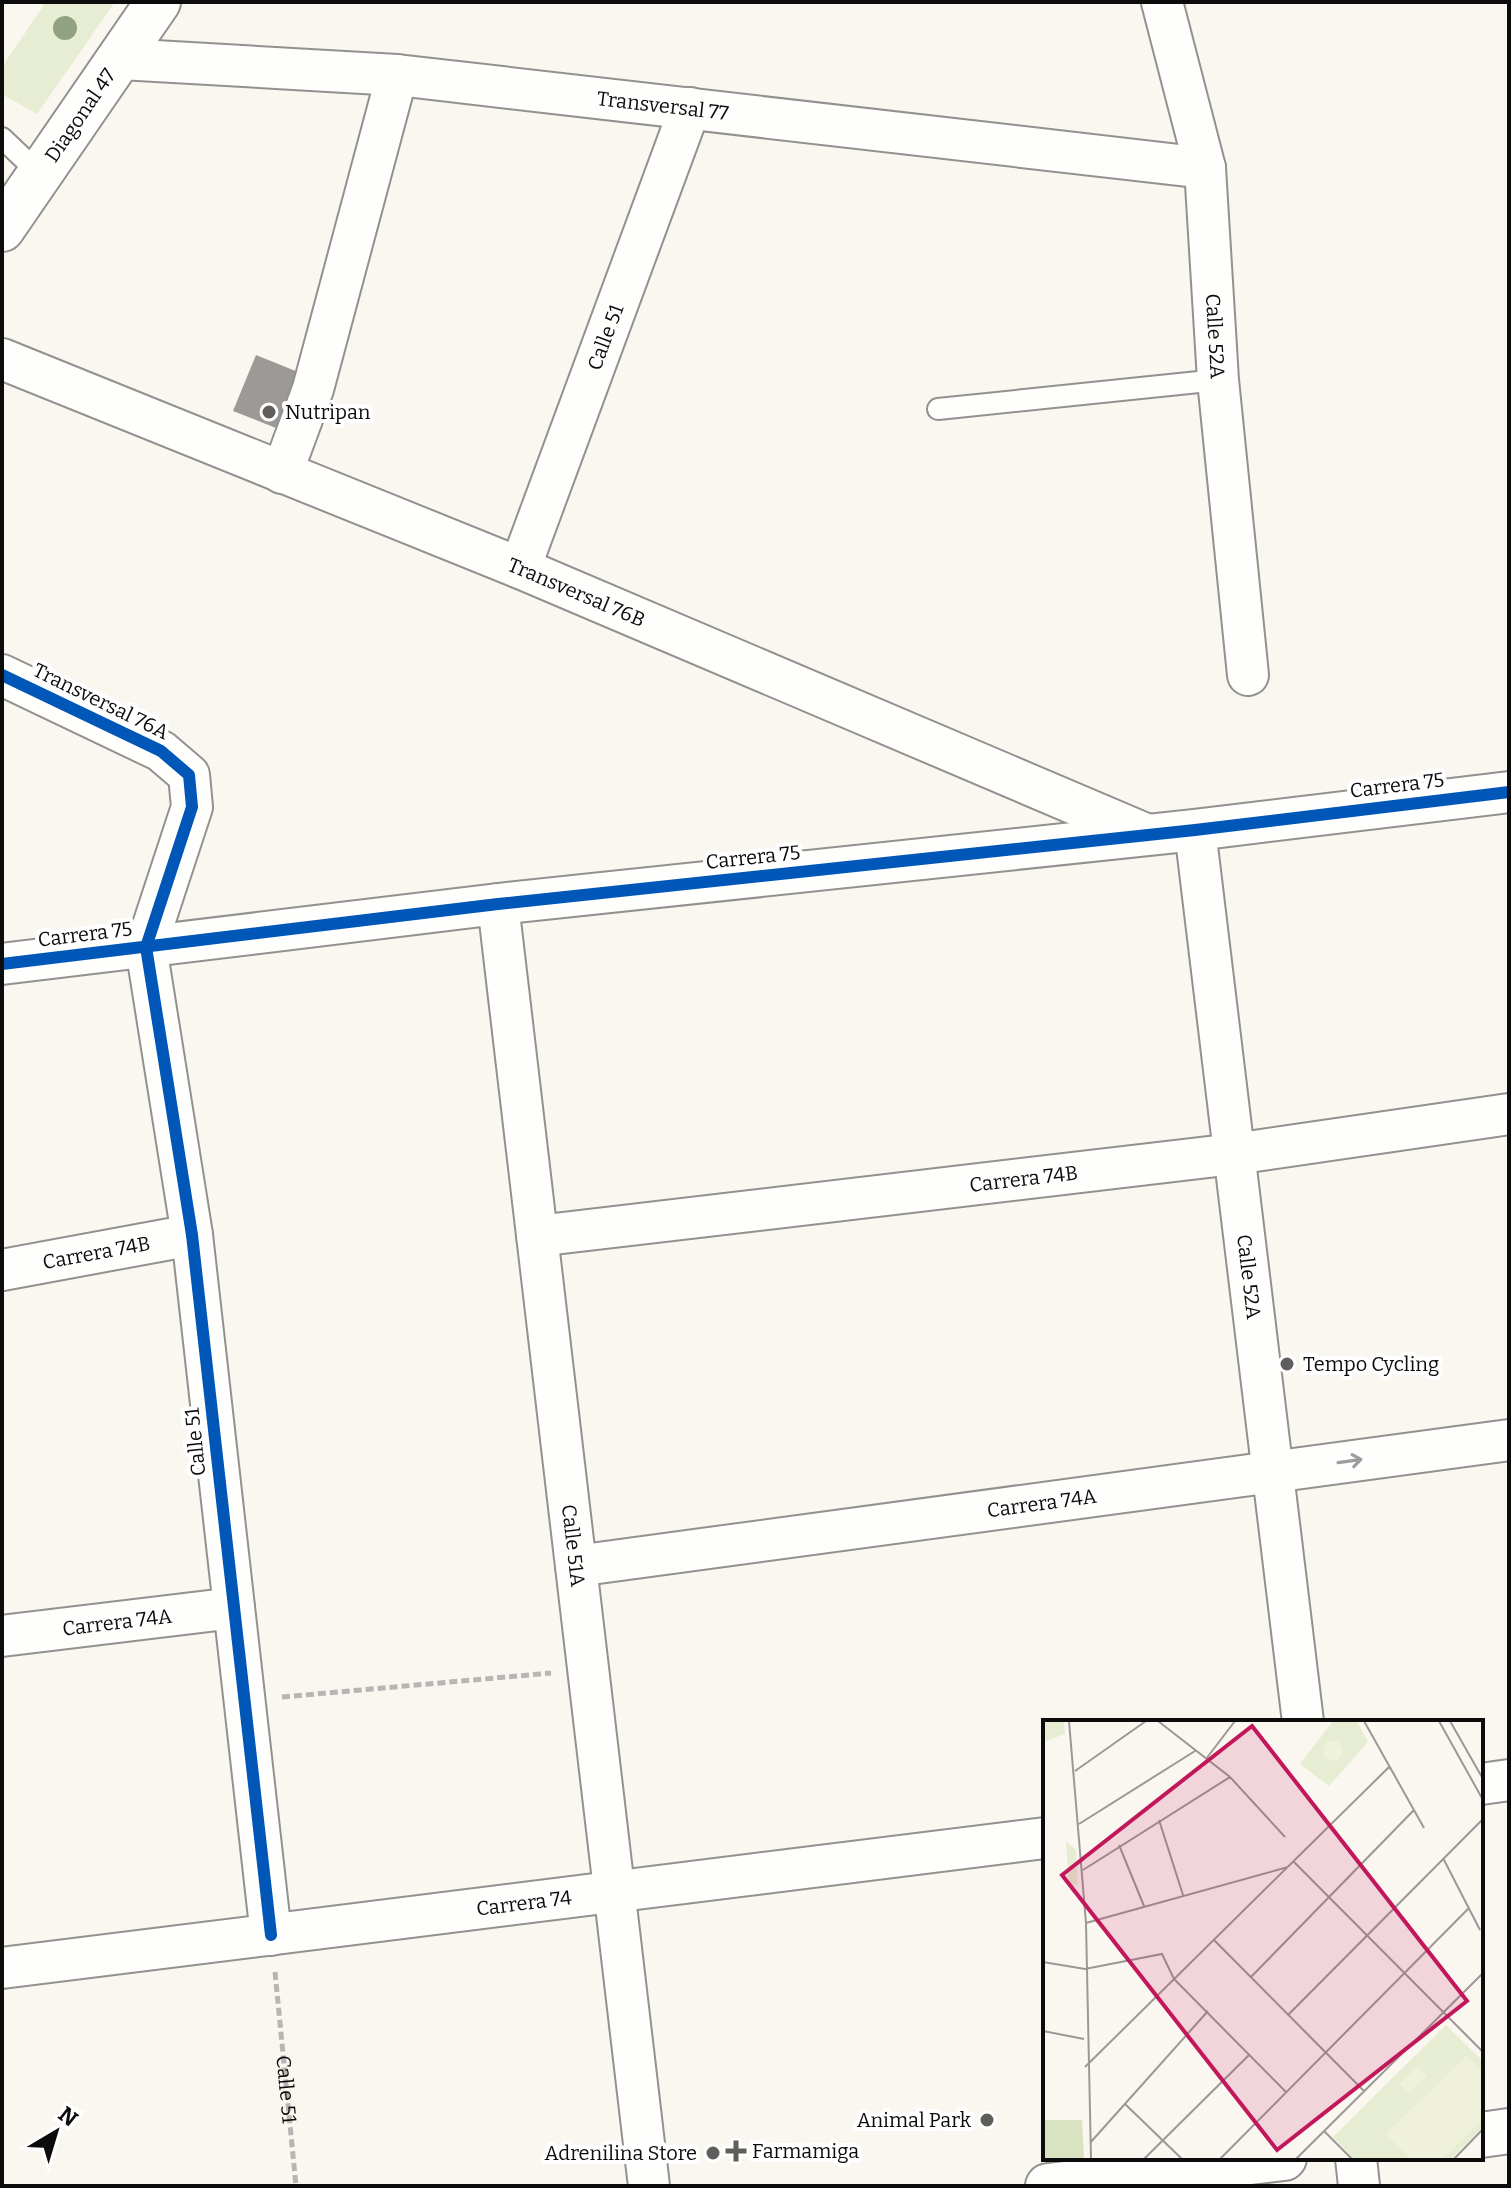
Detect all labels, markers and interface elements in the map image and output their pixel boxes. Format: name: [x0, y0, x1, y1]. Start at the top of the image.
street label: Diagonal 47: [40, 64, 121, 167]
street label: Transversal 77: [596, 86, 730, 125]
street label: Calle 52A: [1201, 293, 1230, 380]
street label: Calle 51: [582, 301, 628, 374]
place label: Nutripan: [285, 400, 371, 424]
marker: Nutripan: [260, 403, 278, 421]
street label: Transversal 76B: [504, 552, 649, 632]
street label: Transversal 76A: [29, 658, 173, 745]
street label: Carrera 75: [1348, 767, 1446, 803]
street label: Carrera 75: [705, 840, 801, 874]
street label: Carrera 75: [36, 916, 134, 952]
street label: Carrera 74B: [968, 1160, 1079, 1197]
street label: Carrera 74B: [41, 1231, 152, 1274]
street label: Calle 52A: [1232, 1233, 1266, 1321]
place label: Tempo Cycling: [1303, 1352, 1439, 1376]
marker: Tempo Cycling: [1278, 1355, 1296, 1373]
street label: Calle 51: [179, 1407, 211, 1477]
one-way arrow: [1337, 1453, 1362, 1468]
street label: Carrera 74A: [986, 1484, 1099, 1522]
street label: Calle 51A: [557, 1503, 590, 1589]
street label: Carrera 74A: [61, 1603, 174, 1641]
inset map: [1043, 1720, 1483, 2160]
street label: Carrera 74: [475, 1885, 573, 1921]
street label: Calle 51: [271, 2054, 302, 2125]
north arrow: [16, 2092, 96, 2172]
text: N: [53, 2101, 83, 2133]
place label: Animal Park: [857, 2108, 972, 2132]
marker: Animal Park: [978, 2111, 996, 2129]
place label: Farmamiga: [752, 2139, 859, 2163]
place label: Adrenilina Store: [545, 2141, 697, 2165]
marker: Farmamiga: [727, 2142, 745, 2160]
marker: Adrenilina Store: [704, 2144, 722, 2162]

